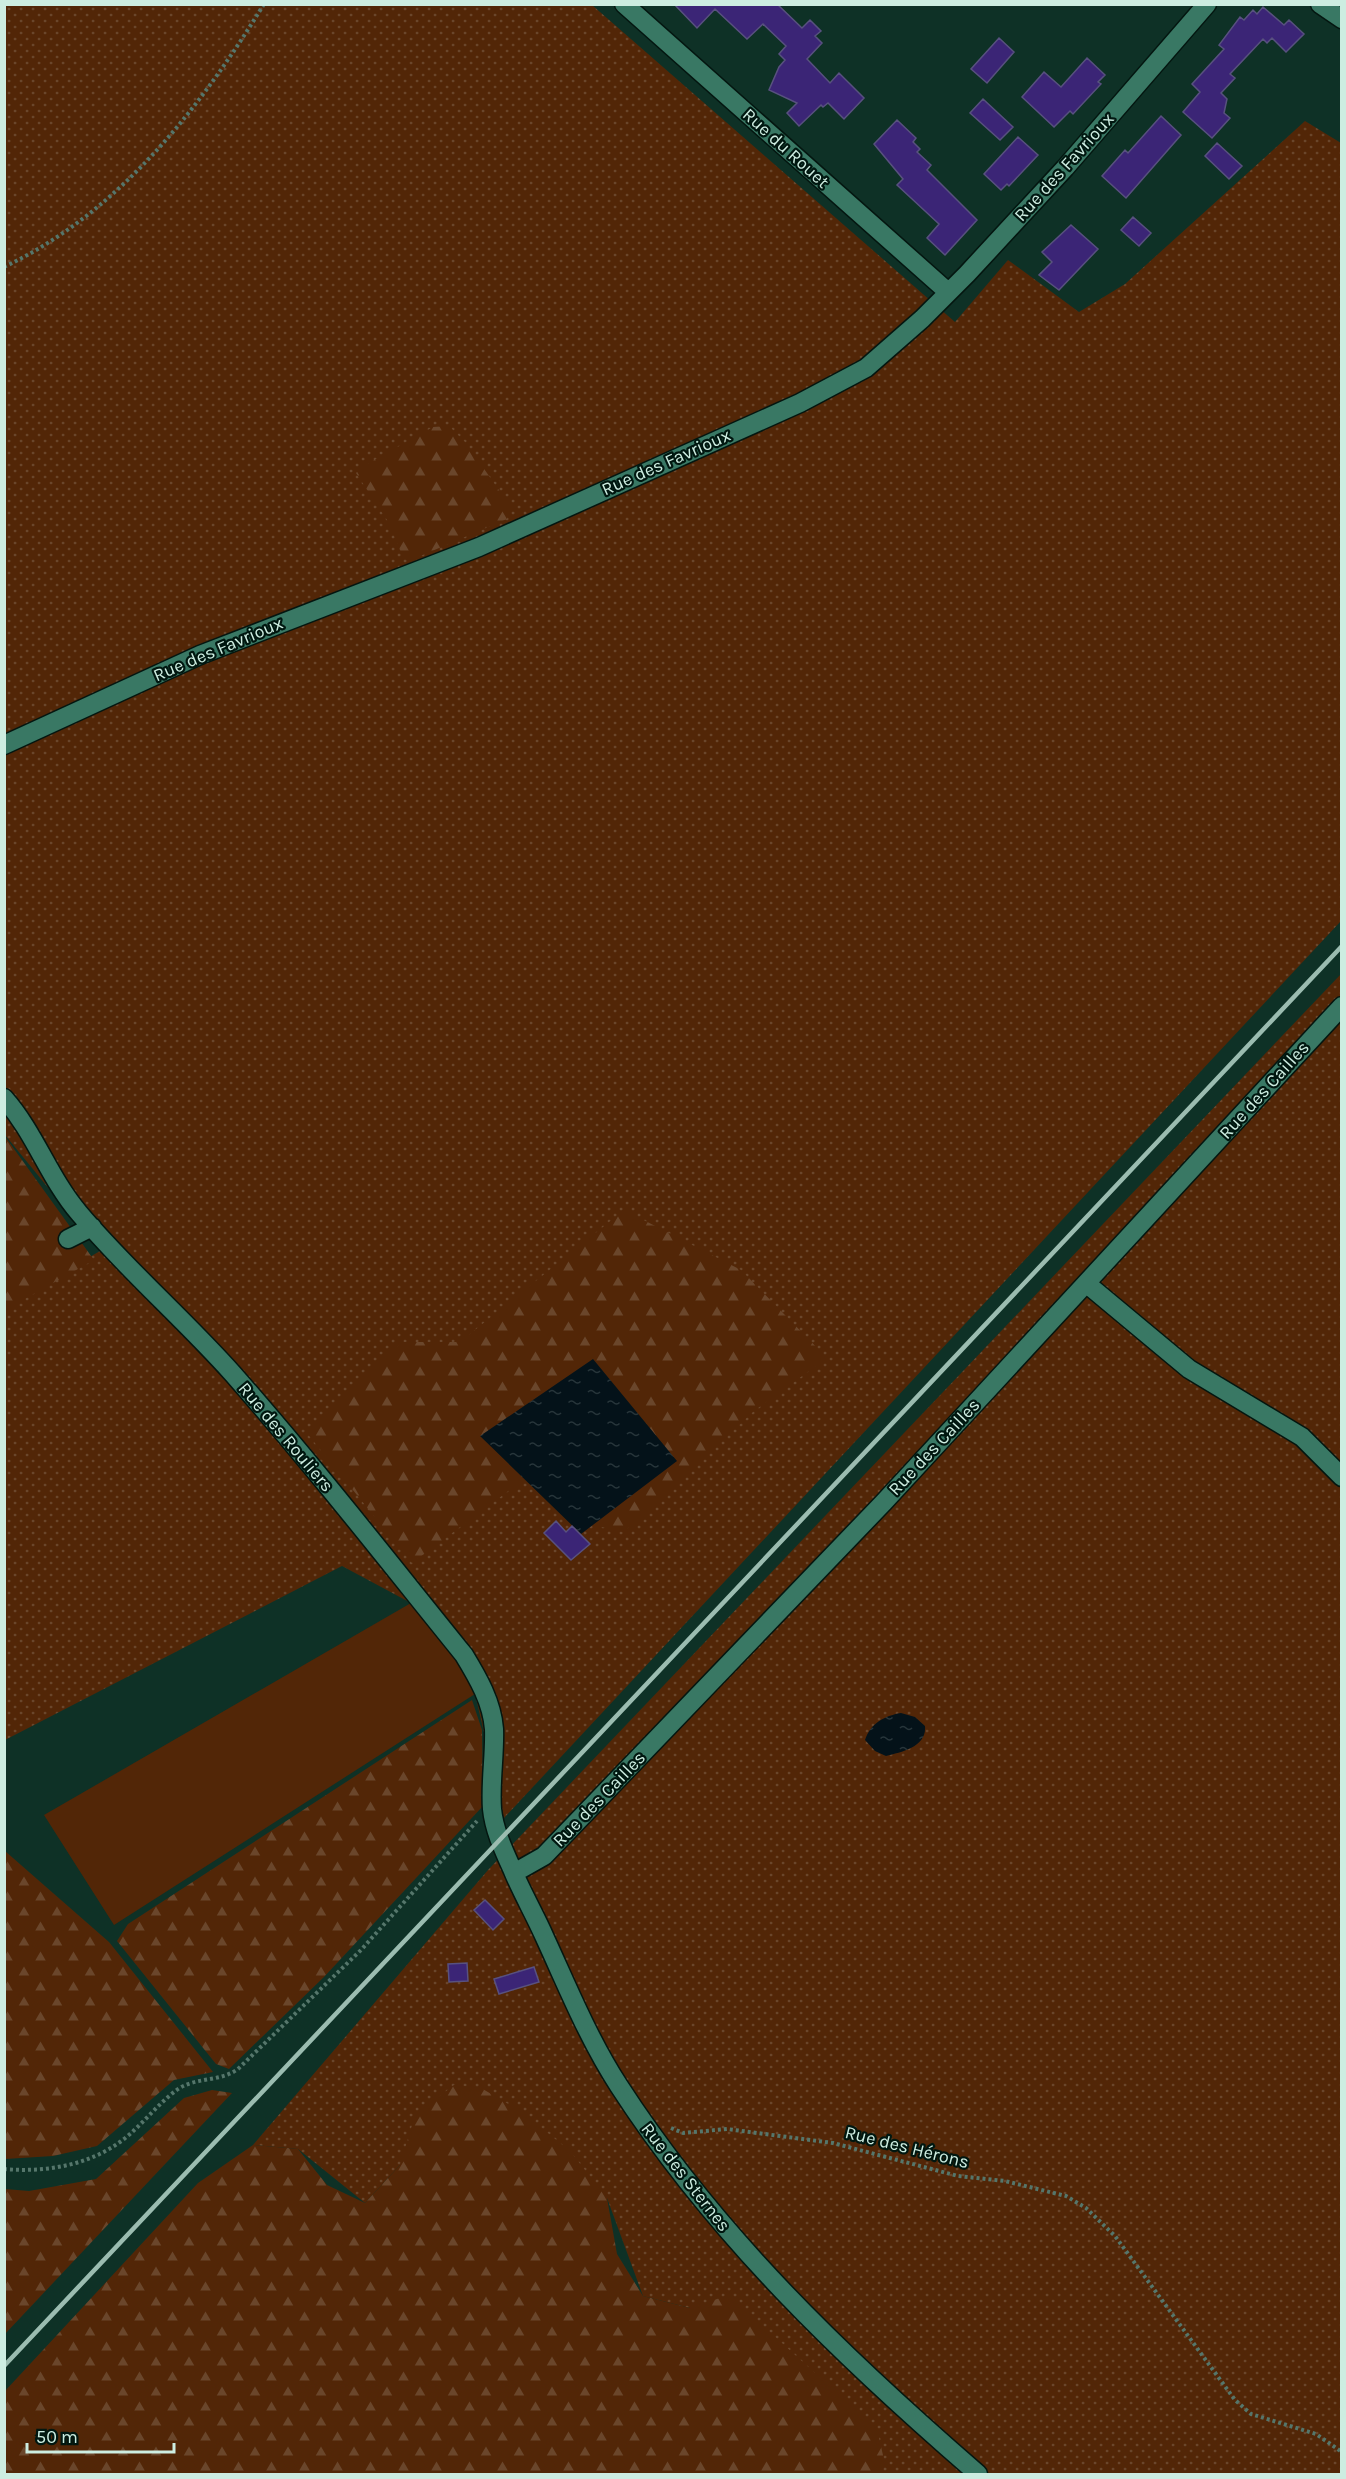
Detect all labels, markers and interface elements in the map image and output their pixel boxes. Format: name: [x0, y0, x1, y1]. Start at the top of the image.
street label: Rue du Rouet: [738, 103, 834, 193]
street label: Rue des Favrioux: [1009, 108, 1119, 226]
street label: Rue des Favrioux: [598, 424, 734, 500]
street label: Rue des Favrioux: [150, 612, 286, 686]
street label: Rue des Cailles: [1214, 1036, 1314, 1144]
street label: Rue des Rouliers: [234, 1378, 338, 1496]
street label: Rue des Cailles: [884, 1394, 984, 1500]
street label: Rue des Cailles: [548, 1747, 650, 1851]
street label: Rue des Sternes: [637, 2118, 735, 2236]
street label: Rue des Hérons: [843, 2121, 971, 2173]
scale bar: [27, 2416, 174, 2454]
text: 50 m: [36, 2426, 78, 2448]

